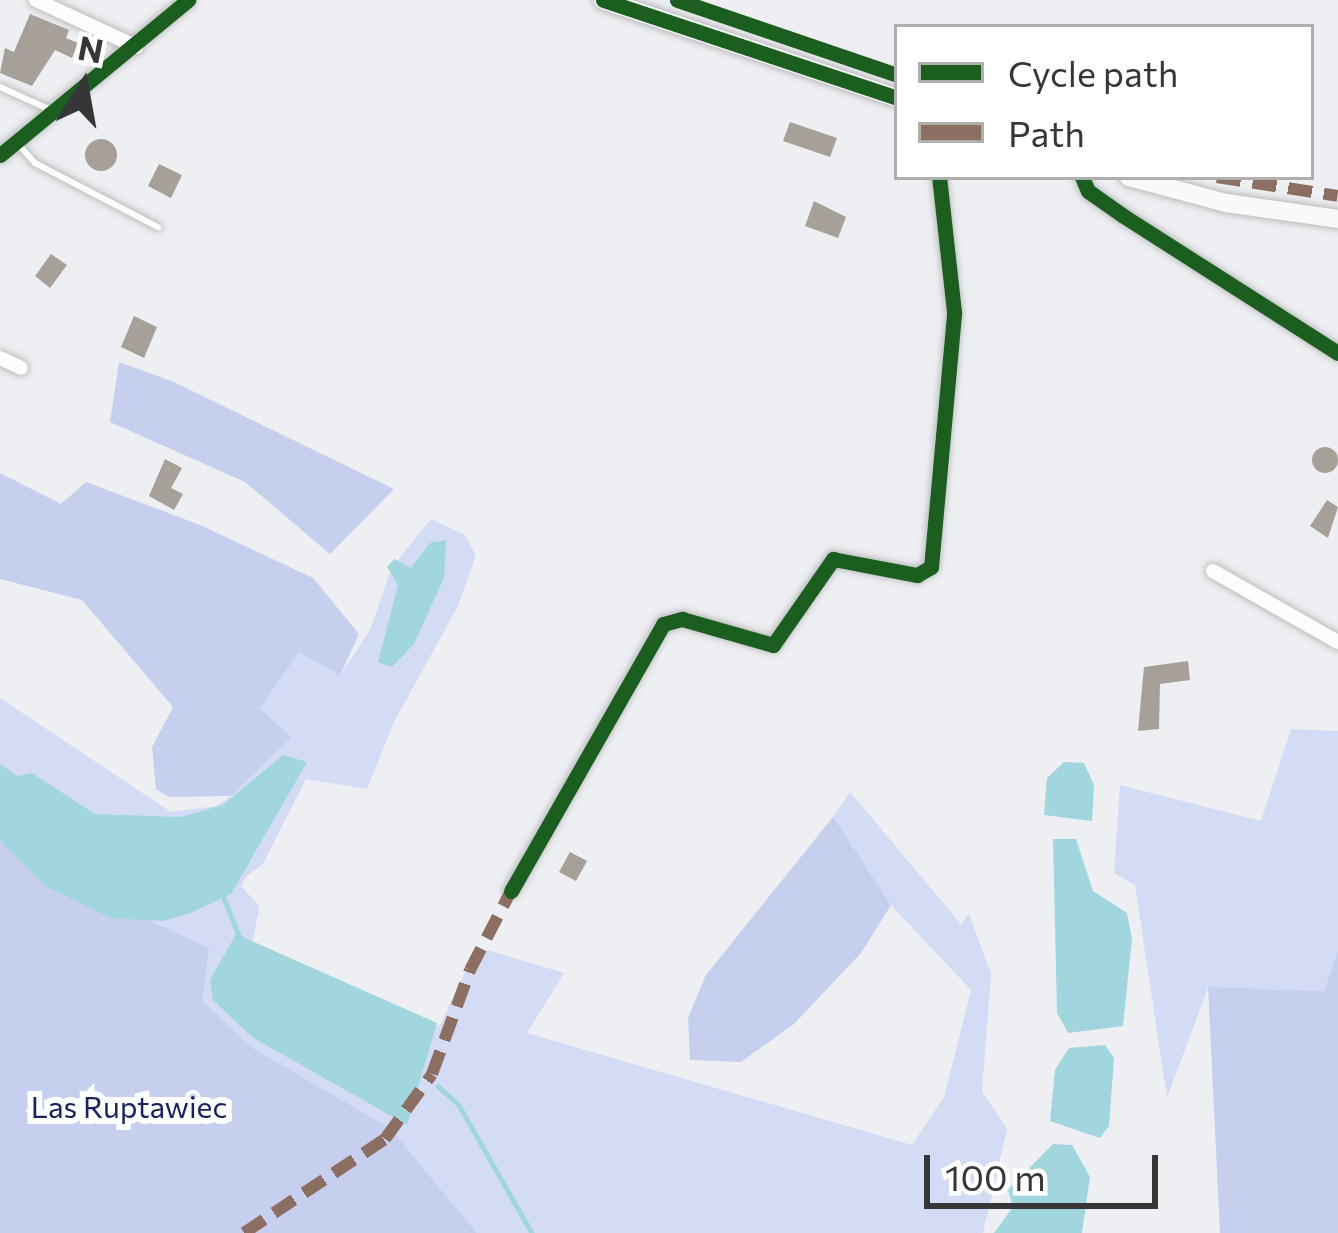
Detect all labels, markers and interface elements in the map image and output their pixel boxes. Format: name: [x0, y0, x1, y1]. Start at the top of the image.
north arrow: [24, 24, 144, 144]
legend: [894, 24, 1314, 180]
text: N: [75, 26, 107, 71]
text: Cycle path: [1008, 50, 1178, 94]
text: Path: [1008, 110, 1085, 154]
park label: Las Ruptawiec: [31, 1088, 227, 1124]
scale bar: [930, 1131, 1164, 1205]
text: 100 m: [945, 1154, 1046, 1198]

